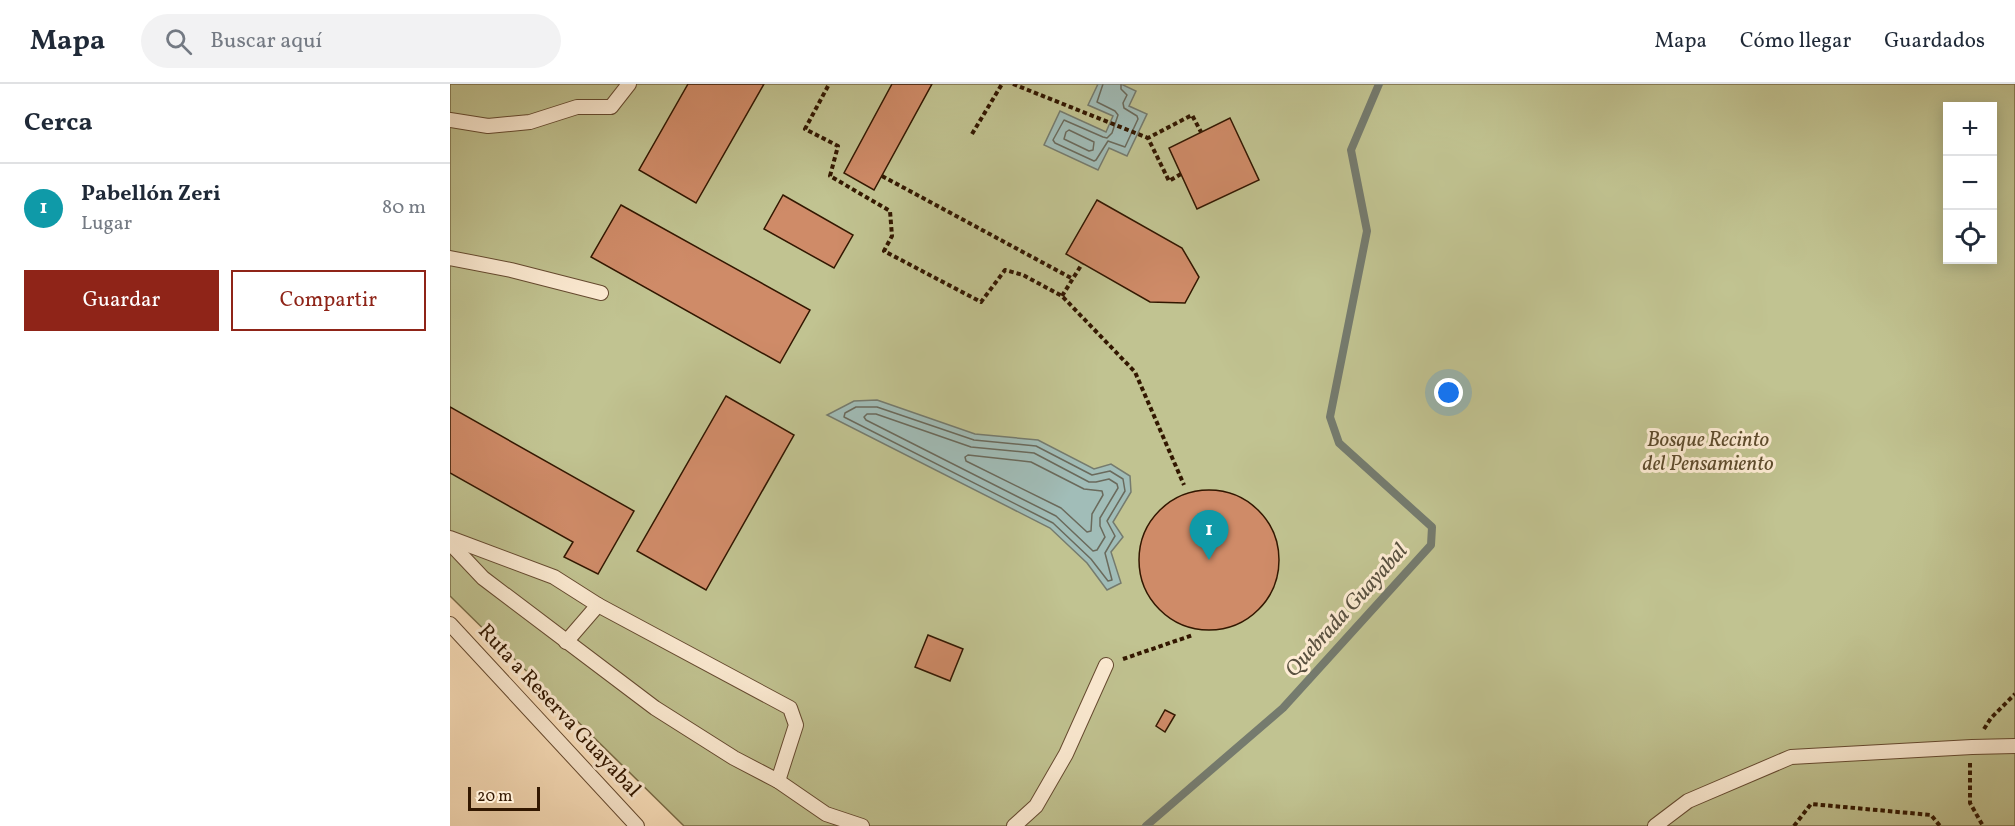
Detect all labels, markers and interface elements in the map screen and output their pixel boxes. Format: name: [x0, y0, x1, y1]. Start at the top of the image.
search box: [141, 14, 561, 68]
text: Mapa: [30, 22, 105, 61]
icon: search: [162, 25, 195, 58]
text: Buscar aquí: [210, 26, 322, 57]
text: Mapa: [1654, 27, 1707, 56]
text: Cómo llegar: [1740, 27, 1851, 56]
text: Guardados: [1884, 27, 1985, 56]
map controls: [1943, 102, 1997, 264]
button: +: [1943, 102, 1997, 156]
text: Cerca: [24, 105, 93, 141]
button: −: [1943, 156, 1997, 210]
text: Pabellón Zeri: [81, 179, 221, 210]
text: 1: [39, 194, 48, 222]
text: 80 m: [382, 194, 426, 222]
text: Lugar: [81, 210, 132, 238]
button: locate: [1943, 210, 1997, 264]
button: Guardar: [24, 270, 219, 331]
button: Compartir: [231, 270, 426, 331]
your location: [1434, 378, 1463, 407]
park label: Bosque Recinto del Pensamiento: [1643, 426, 1774, 479]
pin: 1: [1190, 510, 1228, 560]
water label: Quebrada Guayabal: [1278, 537, 1416, 685]
street label: Ruta a Reserva Guayabal: [471, 618, 647, 804]
scale bar: [468, 784, 540, 812]
text: 20 m: [477, 786, 512, 808]

